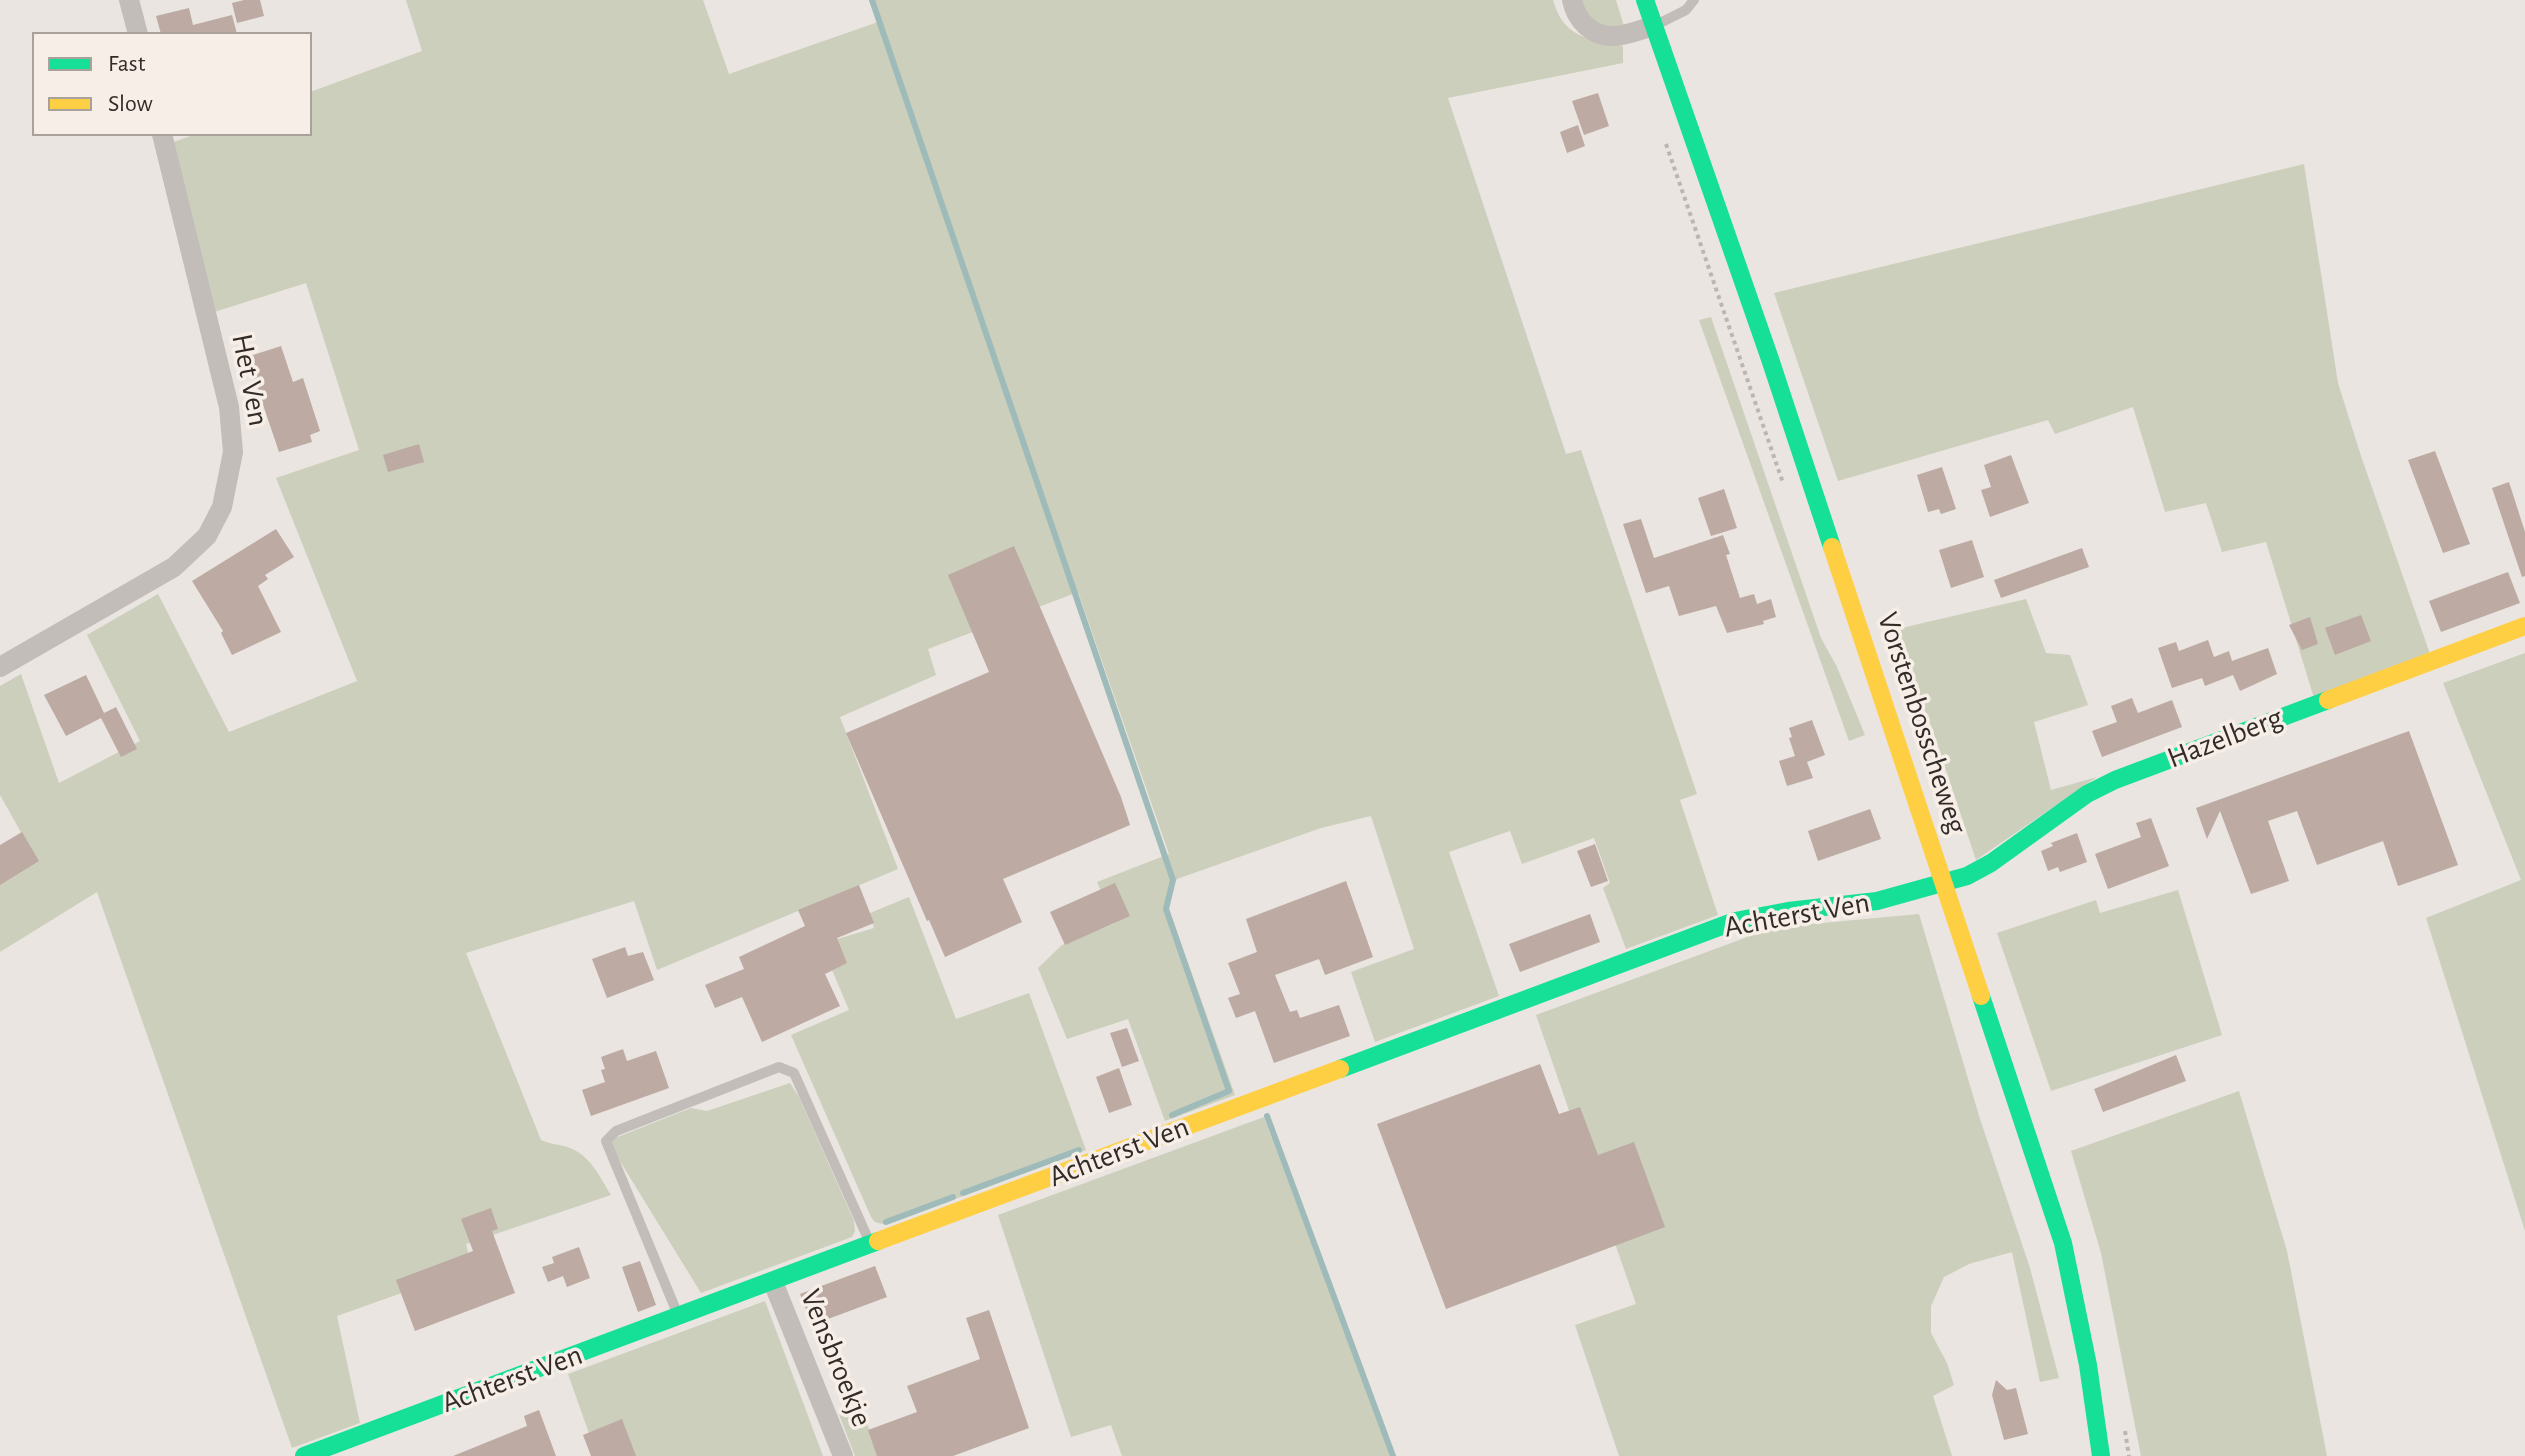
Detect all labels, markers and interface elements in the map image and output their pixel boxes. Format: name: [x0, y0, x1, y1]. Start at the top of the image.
legend: [32, 32, 312, 136]
text: Fast: [108, 52, 145, 76]
text: Slow: [108, 92, 153, 116]
street label: Het Ven: [223, 331, 277, 429]
street label: Vorstenbosscheweg: [1869, 608, 1975, 838]
street label: Hazelberg: [2162, 700, 2288, 776]
street label: Achterst Ven: [1721, 884, 1873, 946]
street label: Achterst Ven: [1044, 1109, 1194, 1195]
street label: Vensbroekje: [792, 1284, 880, 1432]
street label: Achterst Ven: [437, 1337, 587, 1421]

